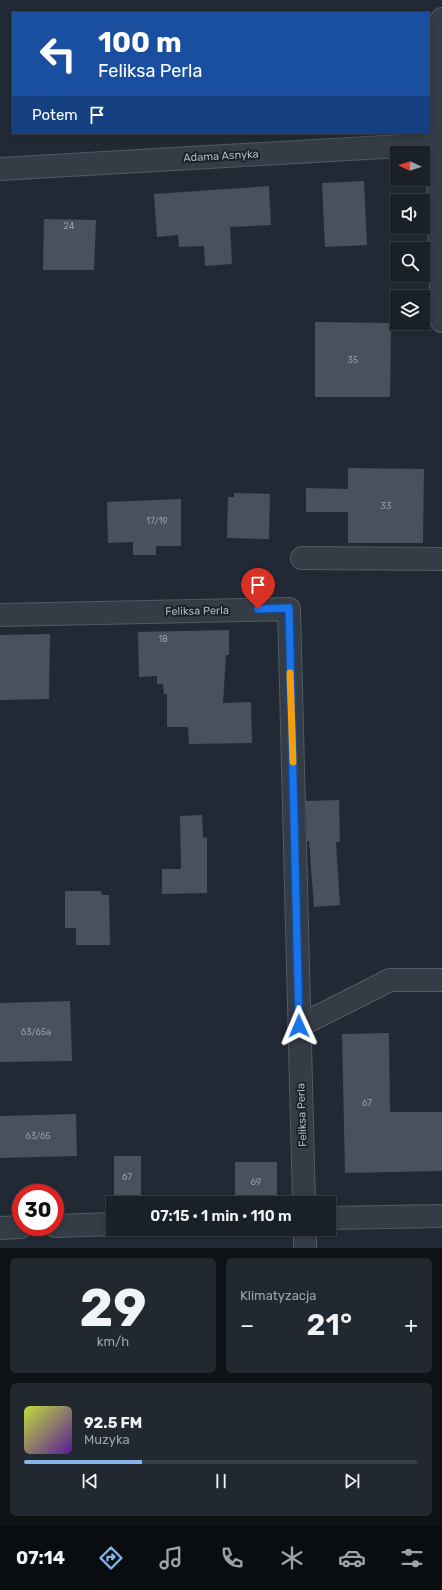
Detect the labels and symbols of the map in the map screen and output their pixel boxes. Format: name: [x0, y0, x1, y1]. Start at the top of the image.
north arrow: [390, 146, 430, 186]
street label: Adama Asnyka: [183, 148, 259, 164]
house number: 24: [64, 221, 75, 231]
house number: 35: [348, 355, 358, 365]
house number: 33: [381, 501, 391, 511]
house number: 17/19: [146, 516, 168, 526]
pin: [241, 568, 275, 609]
street label: Feliksa Perla: [165, 604, 229, 618]
house number: 18: [158, 634, 168, 644]
position arrow: [278, 1005, 320, 1047]
house number: 63/65a: [21, 1027, 51, 1037]
street label: Feliksa Perla: [294, 1083, 310, 1147]
house number: 67: [362, 1098, 372, 1108]
house number: 63/65: [25, 1131, 51, 1141]
house number: 67: [122, 1172, 132, 1182]
house number: 69: [251, 1177, 261, 1187]
speed limit sign: 30: [12, 1184, 64, 1236]

